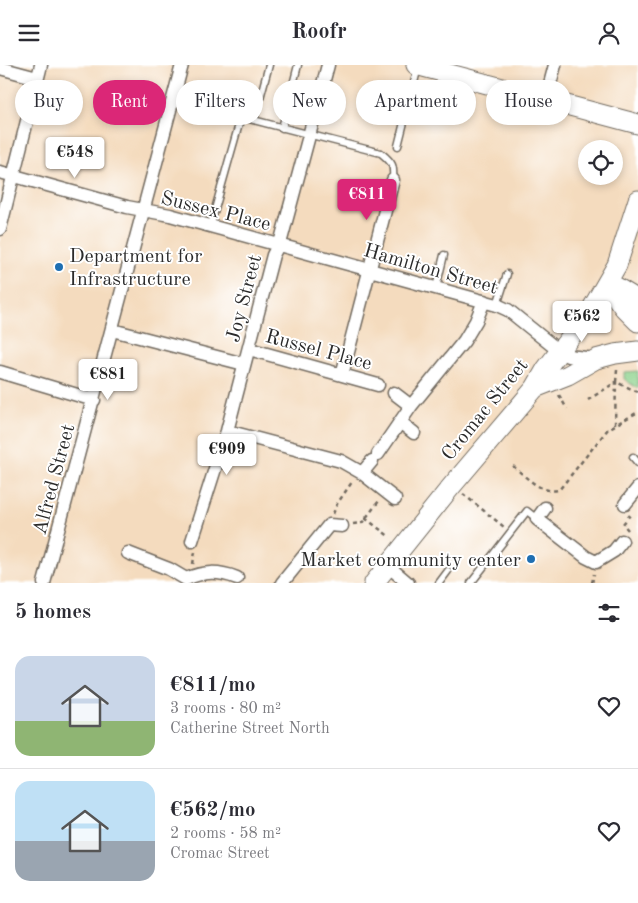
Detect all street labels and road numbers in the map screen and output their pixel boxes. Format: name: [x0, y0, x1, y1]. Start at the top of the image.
street label: Sussex Place: [159, 189, 272, 235]
street label: Hamilton Street: [361, 241, 500, 299]
street label: Joy Street: [224, 253, 266, 345]
street label: Russel Place: [263, 327, 374, 375]
street label: Cromac Street: [439, 356, 533, 465]
street label: Alfred Street: [31, 422, 79, 537]

